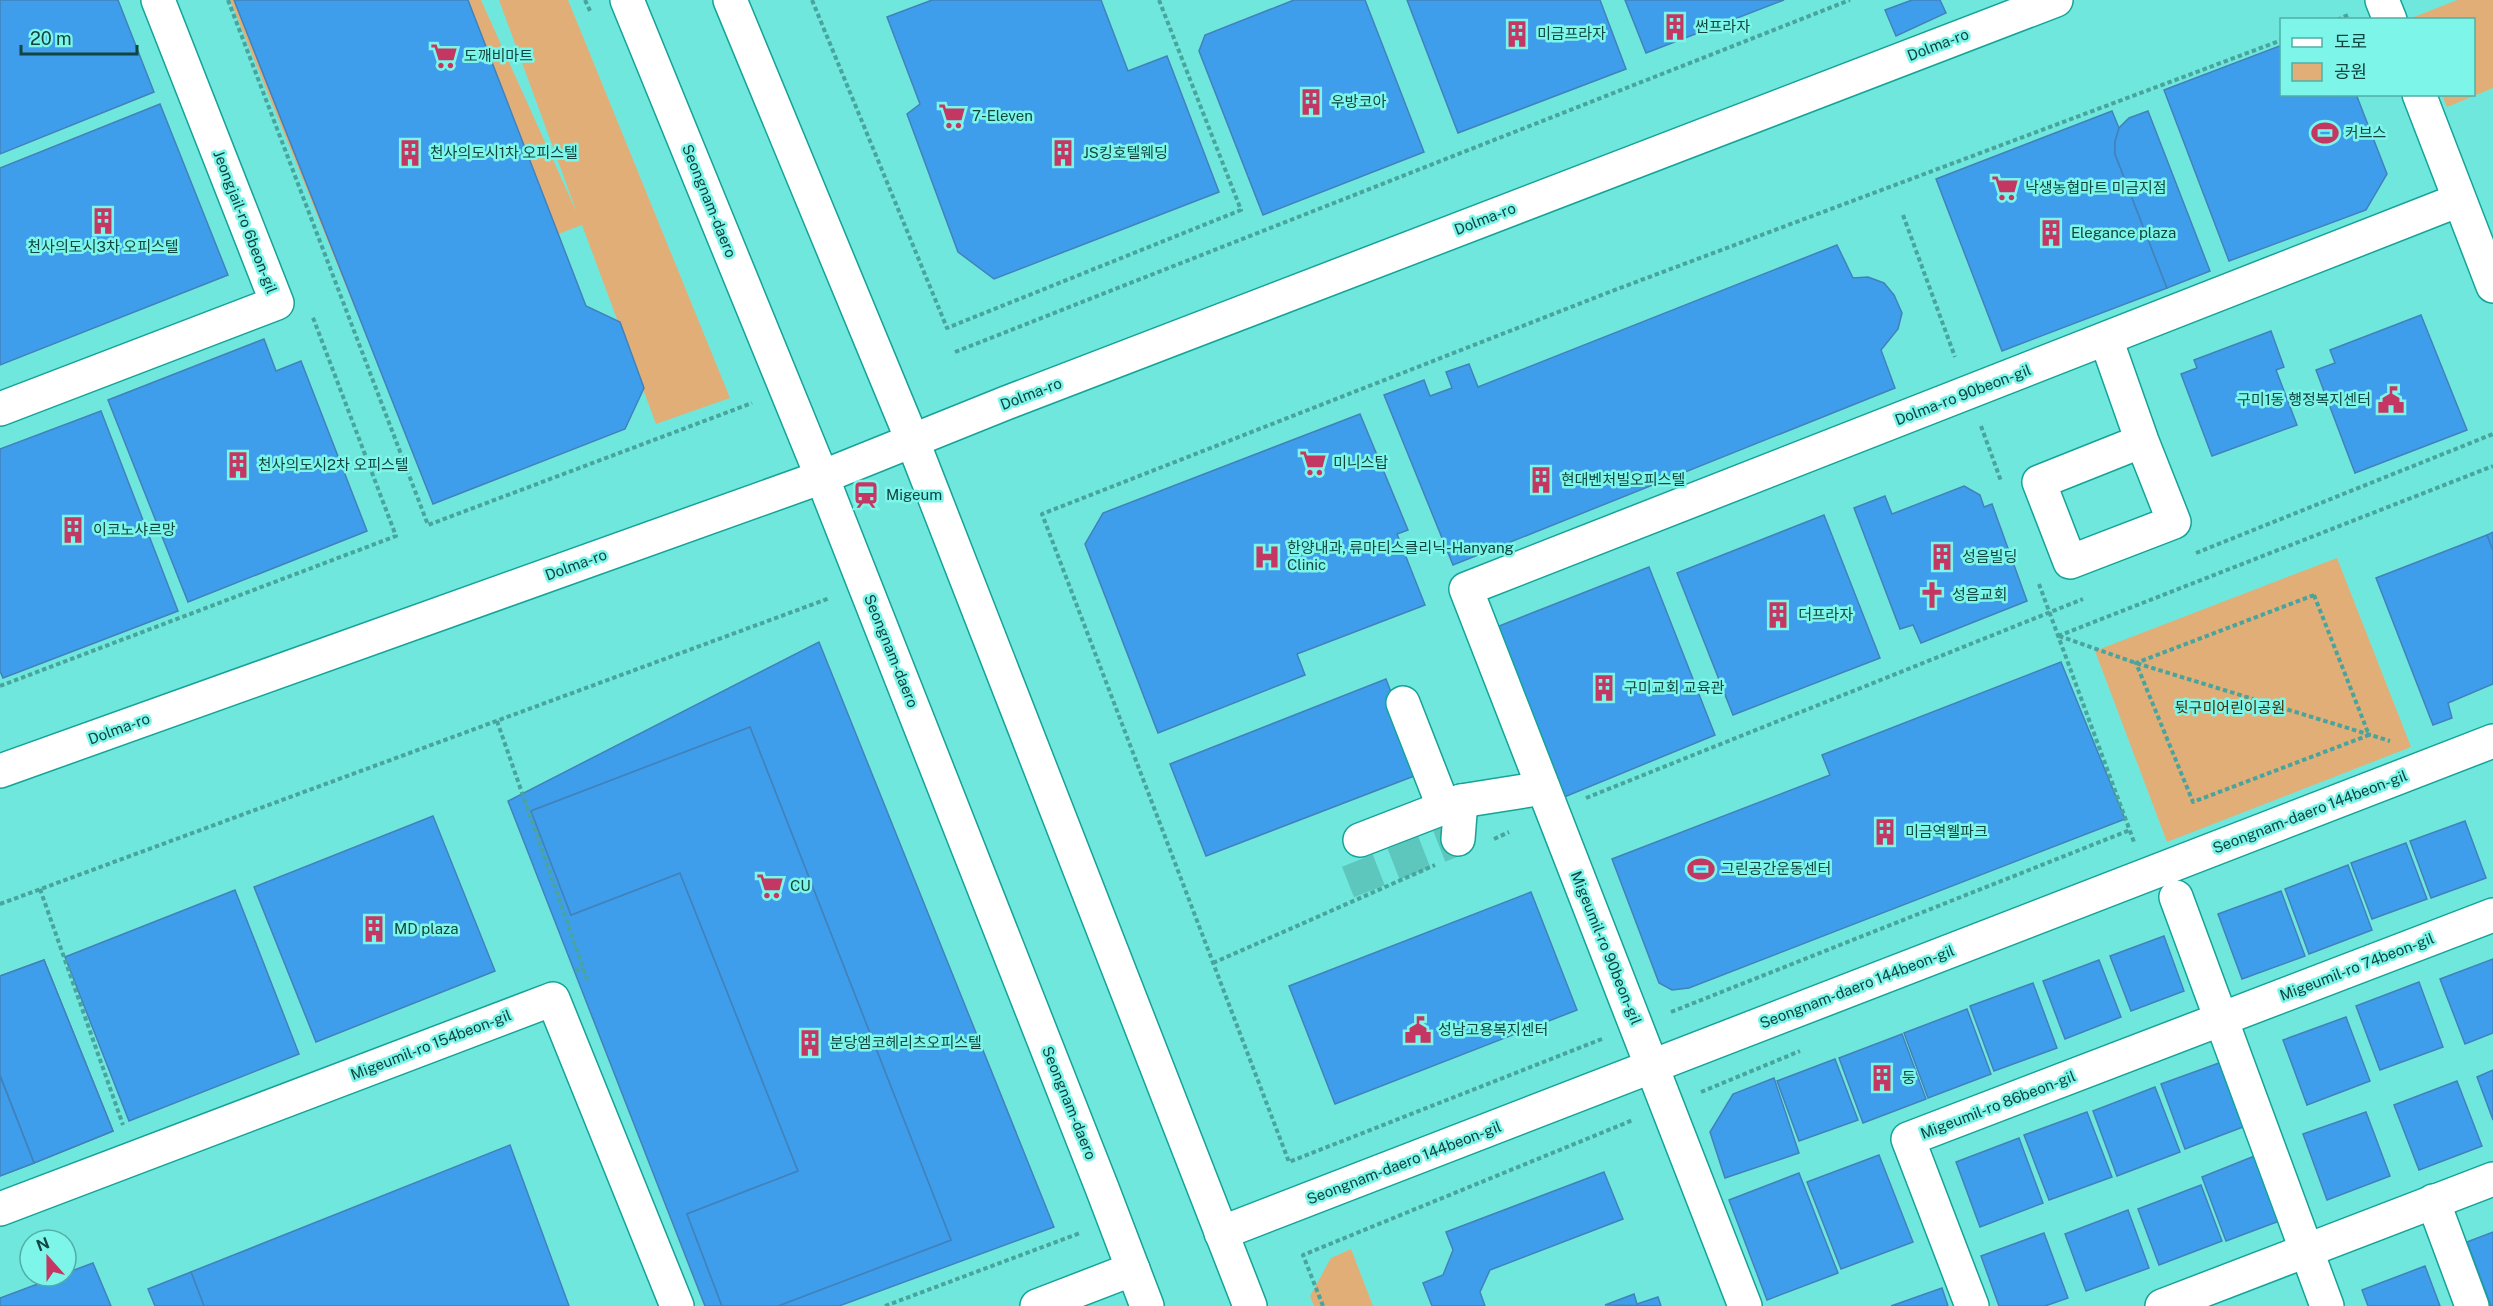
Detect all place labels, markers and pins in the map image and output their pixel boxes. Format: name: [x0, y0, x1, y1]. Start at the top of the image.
building icon: 썬프라자: [1660, 12, 1690, 42]
place label: 썬프라자: [1695, 18, 1750, 35]
building icon: 미금프라자: [1502, 19, 1532, 49]
place label: 미금프라자: [1537, 25, 1606, 42]
supermarket icon: 도깨비마트: [429, 41, 459, 71]
place label: 도깨비마트: [464, 47, 533, 64]
building icon: 우방코아: [1296, 87, 1326, 117]
place label: 우방코아: [1331, 93, 1386, 110]
supermarket icon: 7-Eleven: [937, 101, 967, 131]
place label: 7-Eleven: [972, 107, 1033, 124]
sports icon: 커브스: [2310, 118, 2340, 148]
place label: 커브스: [2345, 124, 2387, 141]
building icon: 천사의도시1차 오피스텔: [395, 138, 425, 168]
building icon: JS킹호텔웨딩: [1048, 138, 1078, 168]
place label: 천사의도시1차 오피스텔: [430, 144, 578, 161]
place label: JS킹호텔웨딩: [1083, 144, 1168, 161]
supermarket icon: 낙생농협마트 미금지점: [1990, 173, 2020, 203]
place label: 낙생농협마트 미금지점: [2025, 179, 2167, 196]
building icon: 천사의도시3차 오피스텔: [88, 206, 118, 236]
building icon: Elegance plaza: [2036, 218, 2066, 248]
place label: Elegance plaza: [2071, 224, 2176, 241]
place label: 천사의도시3차 오피스텔: [27, 238, 179, 255]
public building icon: 구미1동 행정복지센터: [2376, 385, 2406, 415]
place label: 구미1동 행정복지센터: [2237, 391, 2371, 408]
supermarket icon: 미니스탑: [1298, 448, 1328, 478]
building icon: 천사의도시2차 오피스텔: [223, 450, 253, 480]
place label: 미니스탑: [1333, 454, 1388, 471]
place label: 천사의도시2차 오피스텔: [258, 456, 409, 473]
building icon: 현대벤처빌오피스텔: [1526, 465, 1556, 495]
place label: 현대벤처빌오피스텔: [1561, 471, 1685, 488]
station icon: Migeum: [851, 480, 881, 510]
place label: Migeum: [886, 486, 942, 503]
building icon: 이코노샤르망: [58, 515, 88, 545]
place label: 이코노샤르망: [93, 521, 176, 538]
place label: 한양내과, 류마티스클리닉-Hanyang Clinic: [1287, 539, 1514, 573]
hospital icon: 한양내과, 류마티스클리닉-Hanyang Clinic: [1252, 542, 1282, 572]
building icon: 성음빌딩: [1927, 542, 1957, 572]
place label: 성음빌딩: [1962, 548, 2017, 565]
church icon: 성음교회: [1917, 580, 1947, 610]
place label: 성음교회: [1952, 586, 2007, 603]
building icon: 더프라자: [1763, 600, 1793, 630]
place label: 더프라자: [1798, 606, 1853, 623]
building icon: 구미교회 교육관: [1589, 673, 1619, 703]
place label: 구미교회 교육관: [1624, 679, 1724, 696]
building icon: 미금역웰파크: [1870, 817, 1900, 847]
place label: 미금역웰파크: [1905, 823, 1988, 840]
sports icon: 그린공간운동센터: [1686, 854, 1716, 884]
place label: 그린공간운동센터: [1721, 860, 1831, 877]
supermarket icon: CU: [755, 871, 785, 901]
place label: CU: [790, 877, 811, 894]
building icon: MD plaza: [359, 914, 389, 944]
place label: MD plaza: [394, 920, 459, 937]
public building icon: 성남고용복지센터: [1403, 1015, 1433, 1045]
place label: 성남고용복지센터: [1438, 1021, 1548, 1038]
building icon: 분당엠코헤리츠오피스텔: [795, 1028, 825, 1058]
place label: 분당엠코헤리츠오피스텔: [830, 1034, 982, 1051]
building icon: 둥: [1867, 1063, 1897, 1093]
place label: 둥: [1902, 1069, 1916, 1086]

